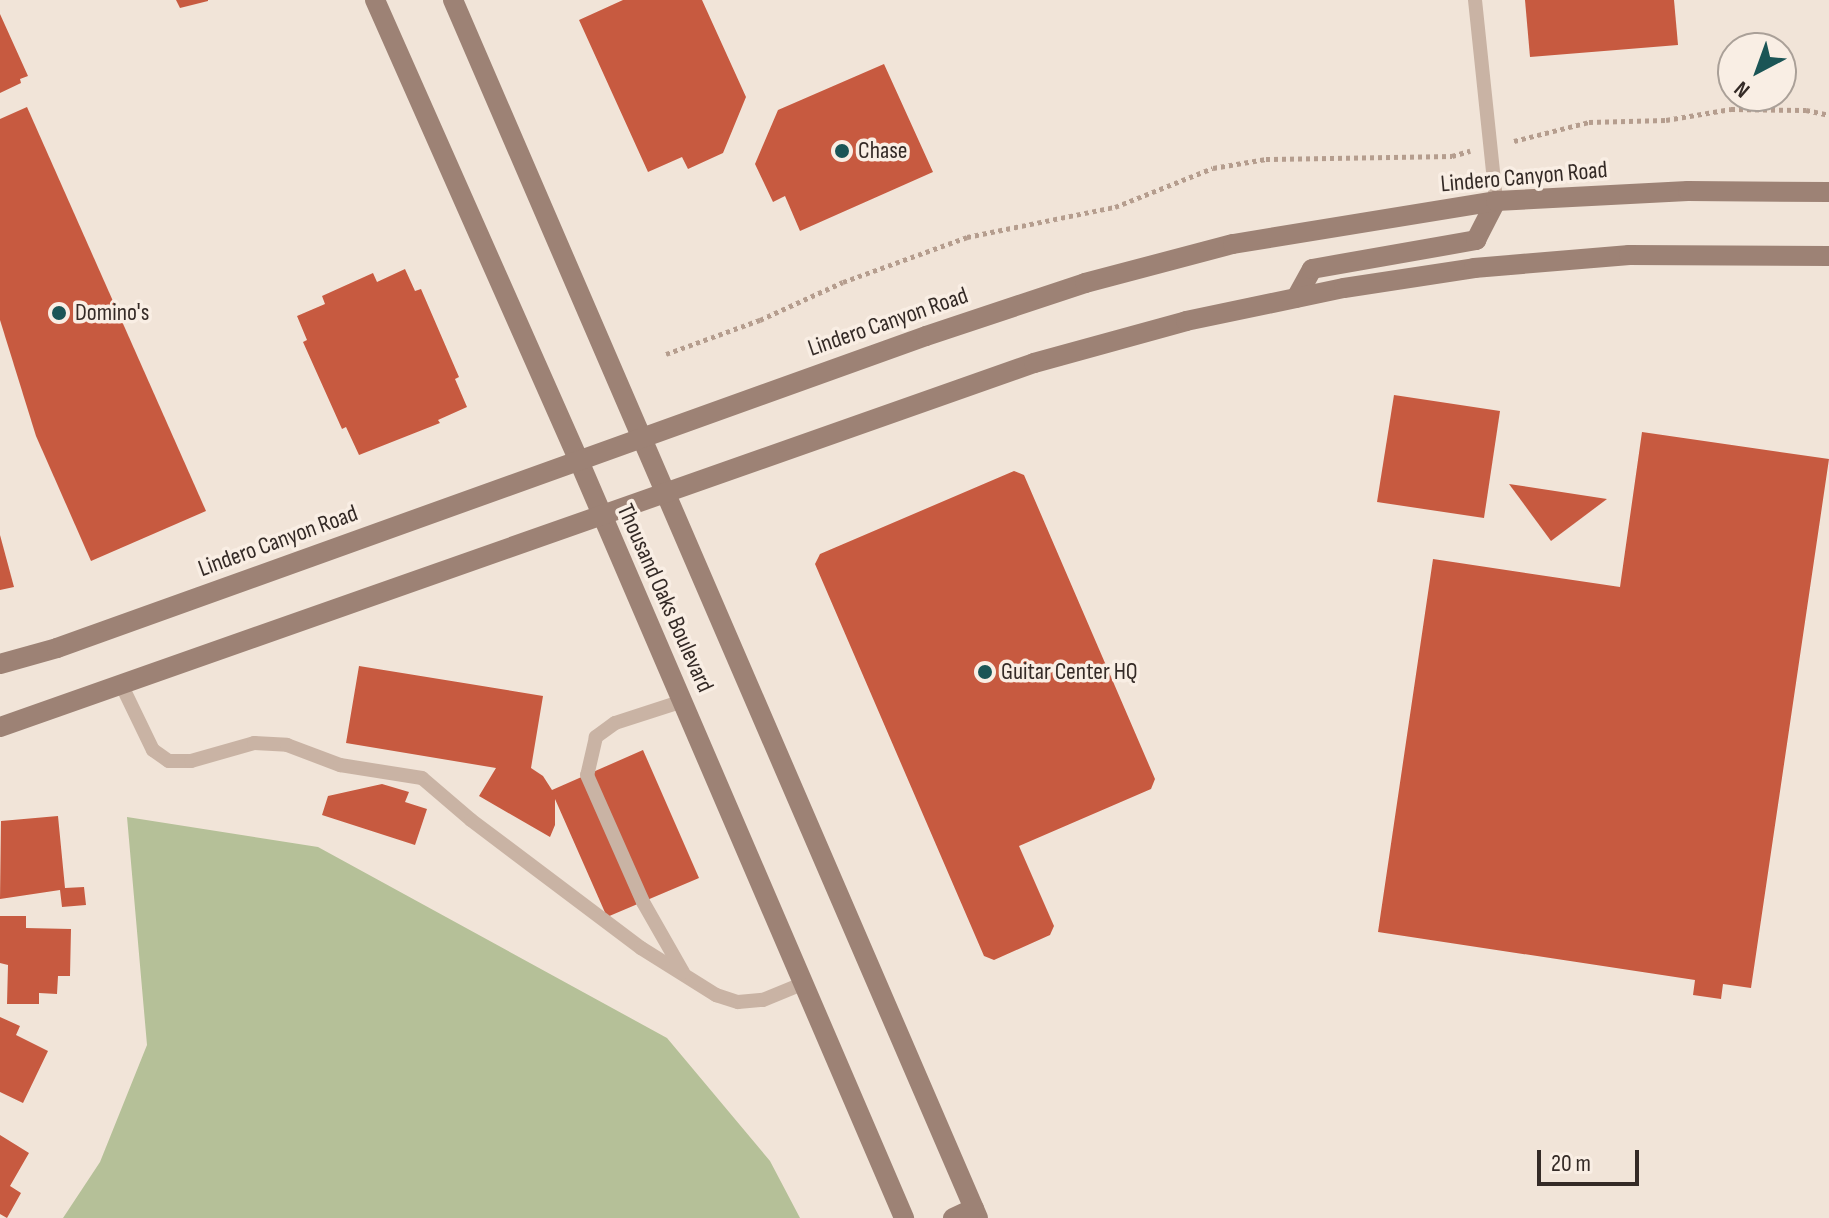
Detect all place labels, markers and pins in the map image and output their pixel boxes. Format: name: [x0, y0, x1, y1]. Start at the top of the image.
place label: Chase: [858, 137, 907, 165]
marker: Chase: [833, 142, 851, 160]
place label: Domino's: [75, 299, 149, 327]
marker: Domino's: [50, 304, 68, 322]
place label: Guitar Center HQ: [1001, 658, 1138, 686]
marker: Guitar Center HQ: [976, 663, 994, 681]

